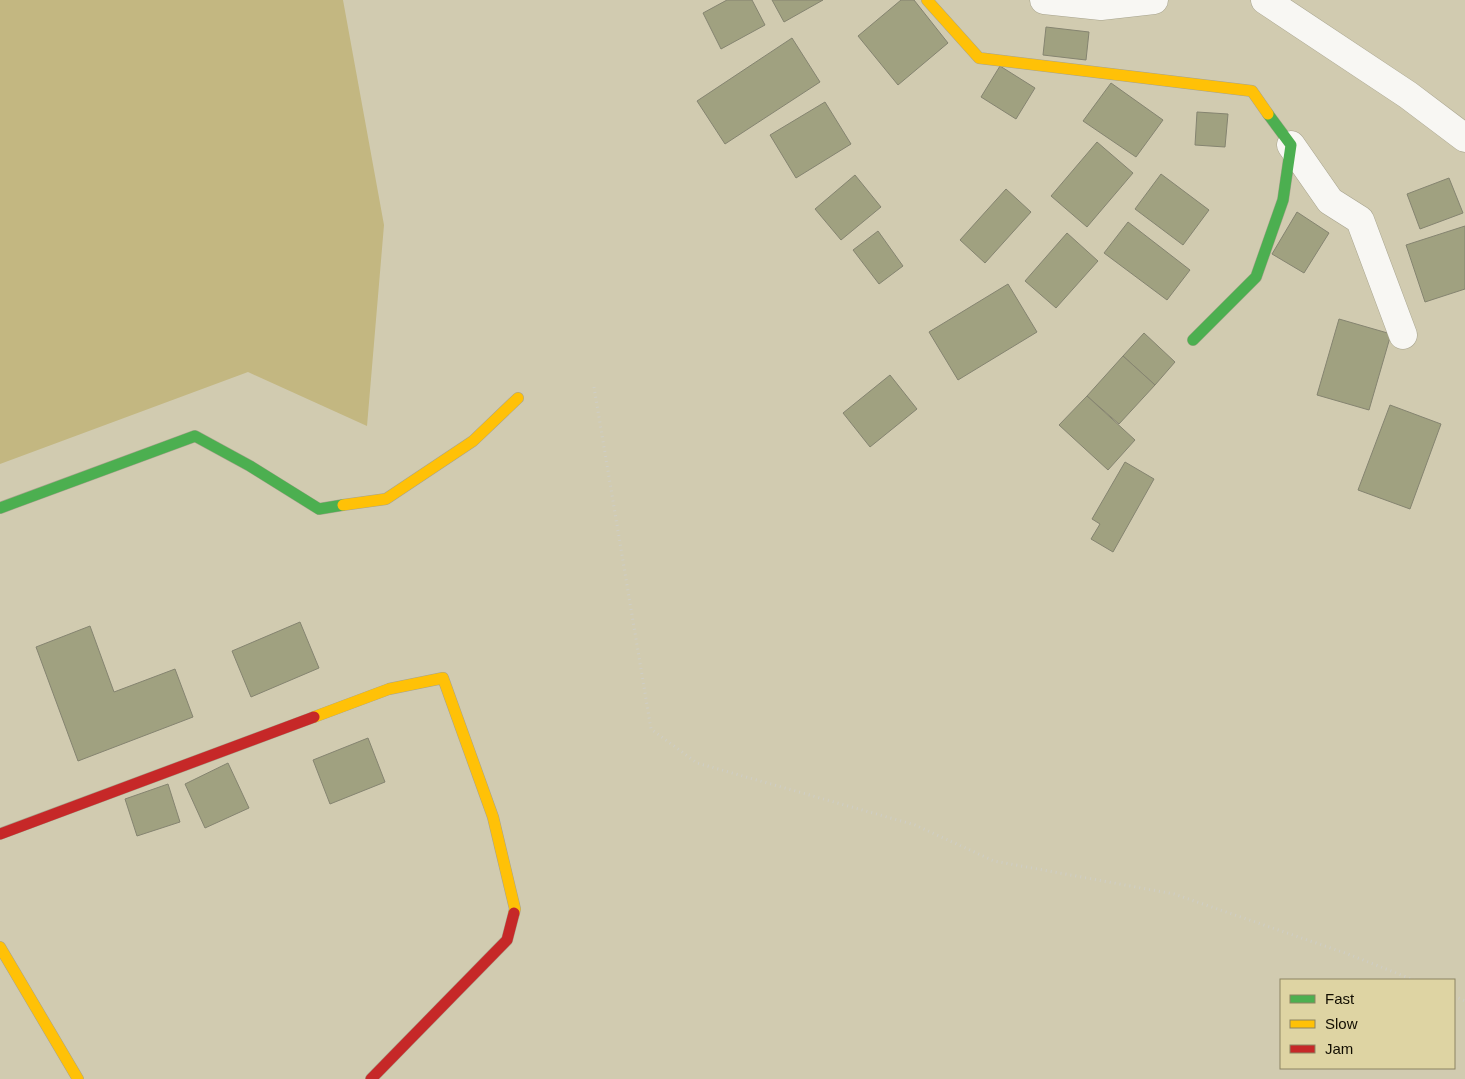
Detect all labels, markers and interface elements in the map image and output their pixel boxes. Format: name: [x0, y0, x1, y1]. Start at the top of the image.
legend: [1280, 979, 1455, 1069]
text: Fast: [1325, 990, 1355, 1007]
text: Slow: [1325, 1015, 1358, 1032]
text: Jam: [1325, 1040, 1353, 1057]

